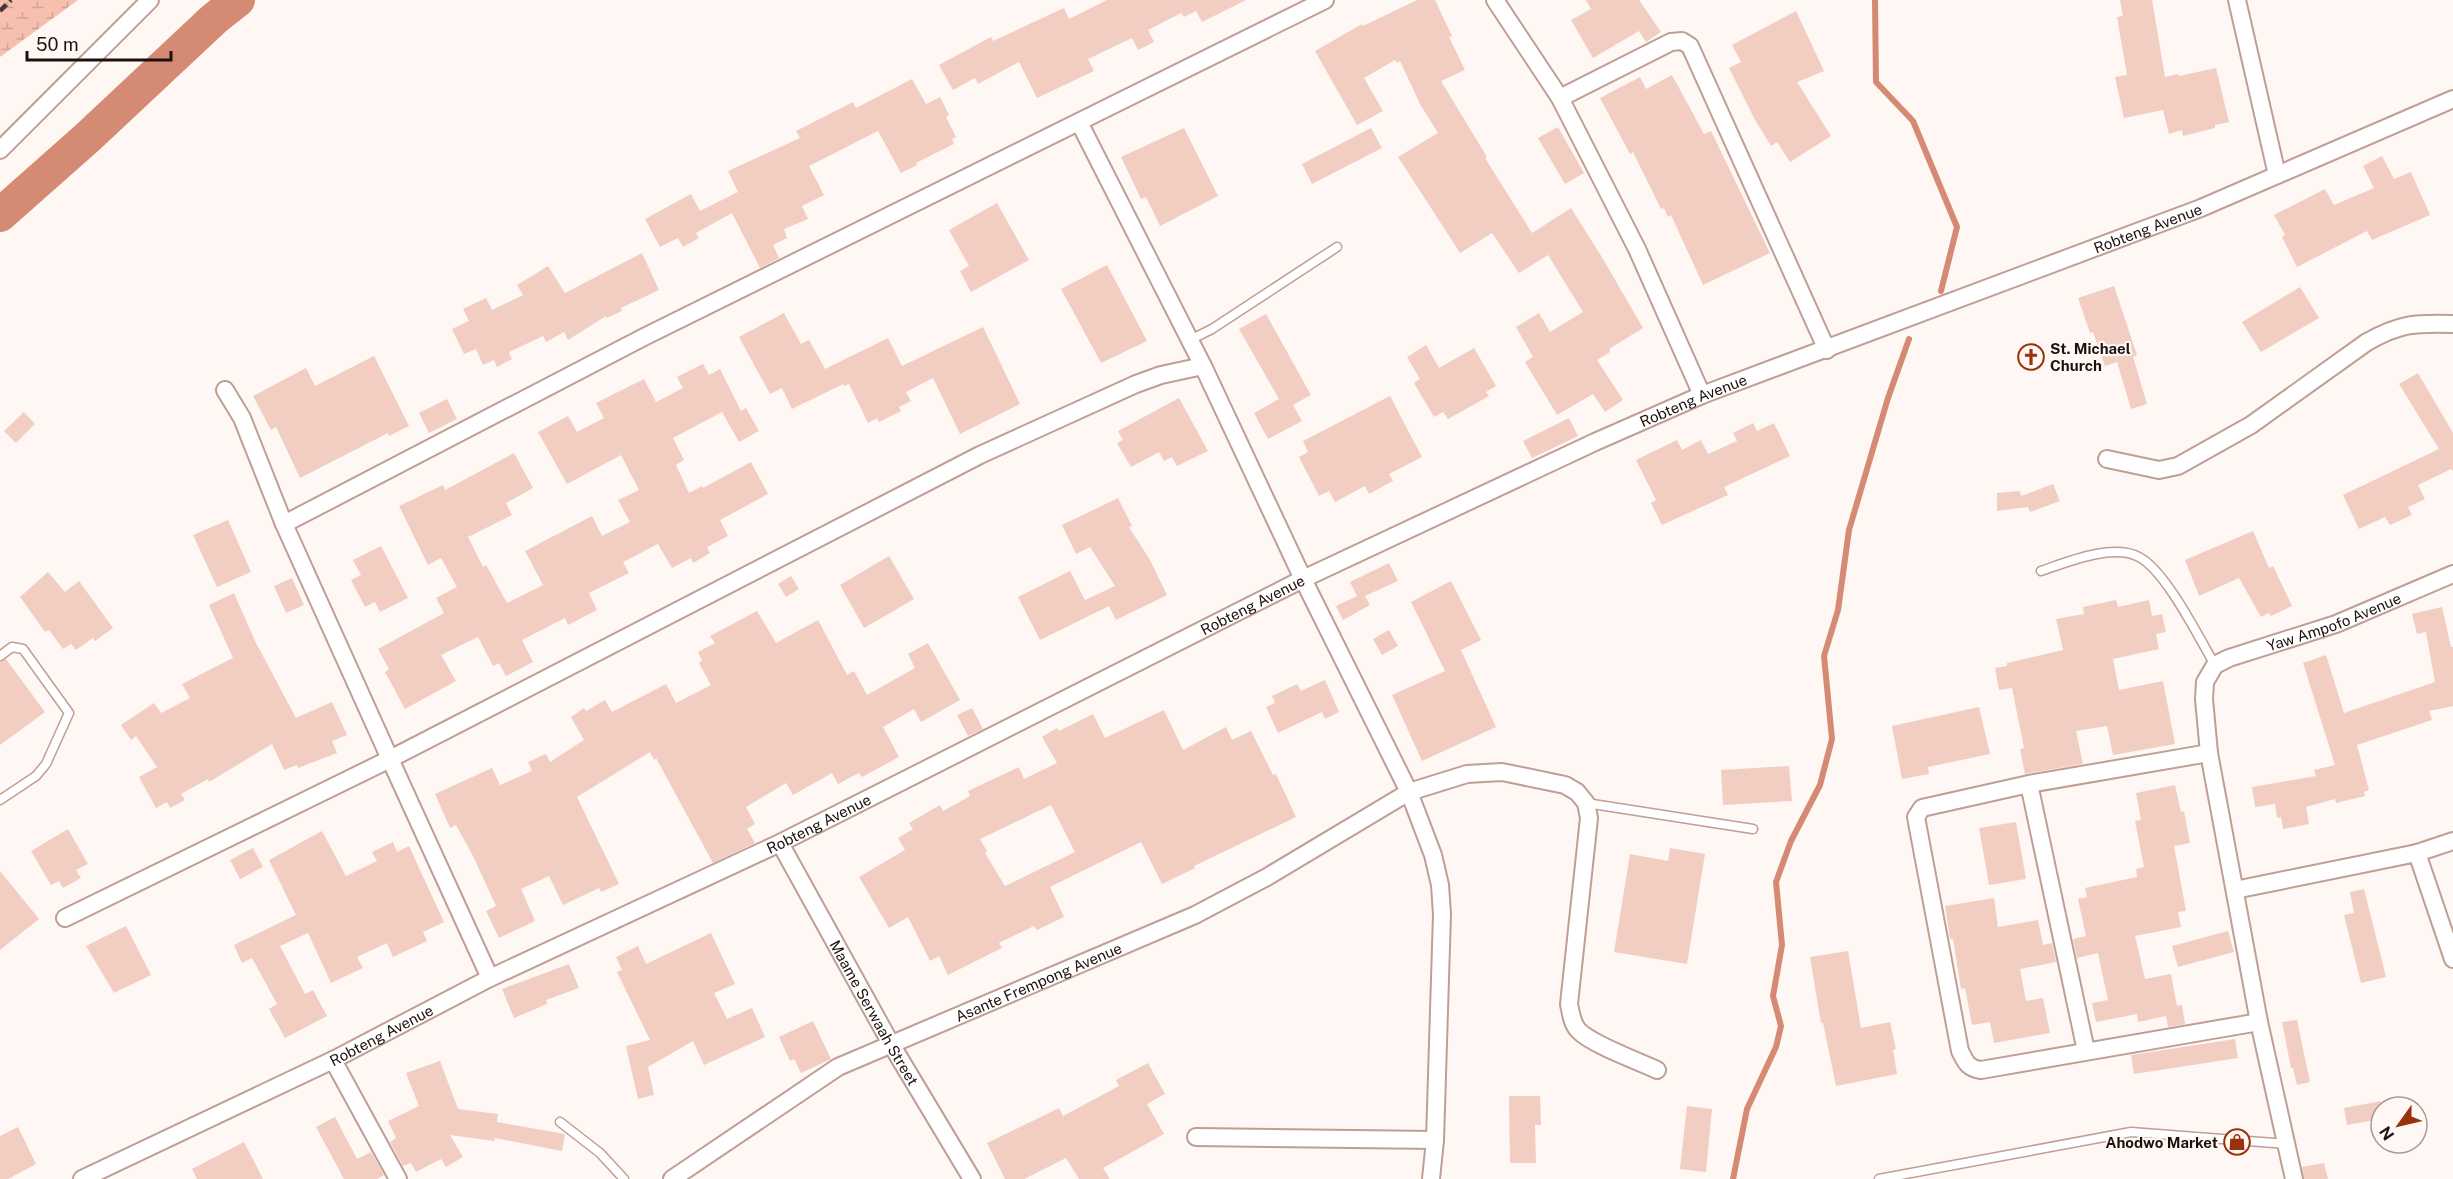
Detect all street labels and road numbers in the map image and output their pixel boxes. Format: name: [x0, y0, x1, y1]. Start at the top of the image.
street label: Robteng Avenue: [2091, 200, 2204, 256]
street label: Robteng Avenue: [1637, 371, 1749, 430]
street label: Robteng Avenue: [1198, 571, 1307, 638]
street label: Yaw Ampofo Avenue: [2265, 589, 2403, 654]
street label: Robteng Avenue: [764, 790, 873, 857]
street label: Maame Serwaah Street: [827, 937, 922, 1088]
street label: Asante Frempong Avenue: [953, 939, 1124, 1025]
street label: Robteng Avenue: [326, 1001, 436, 1069]

